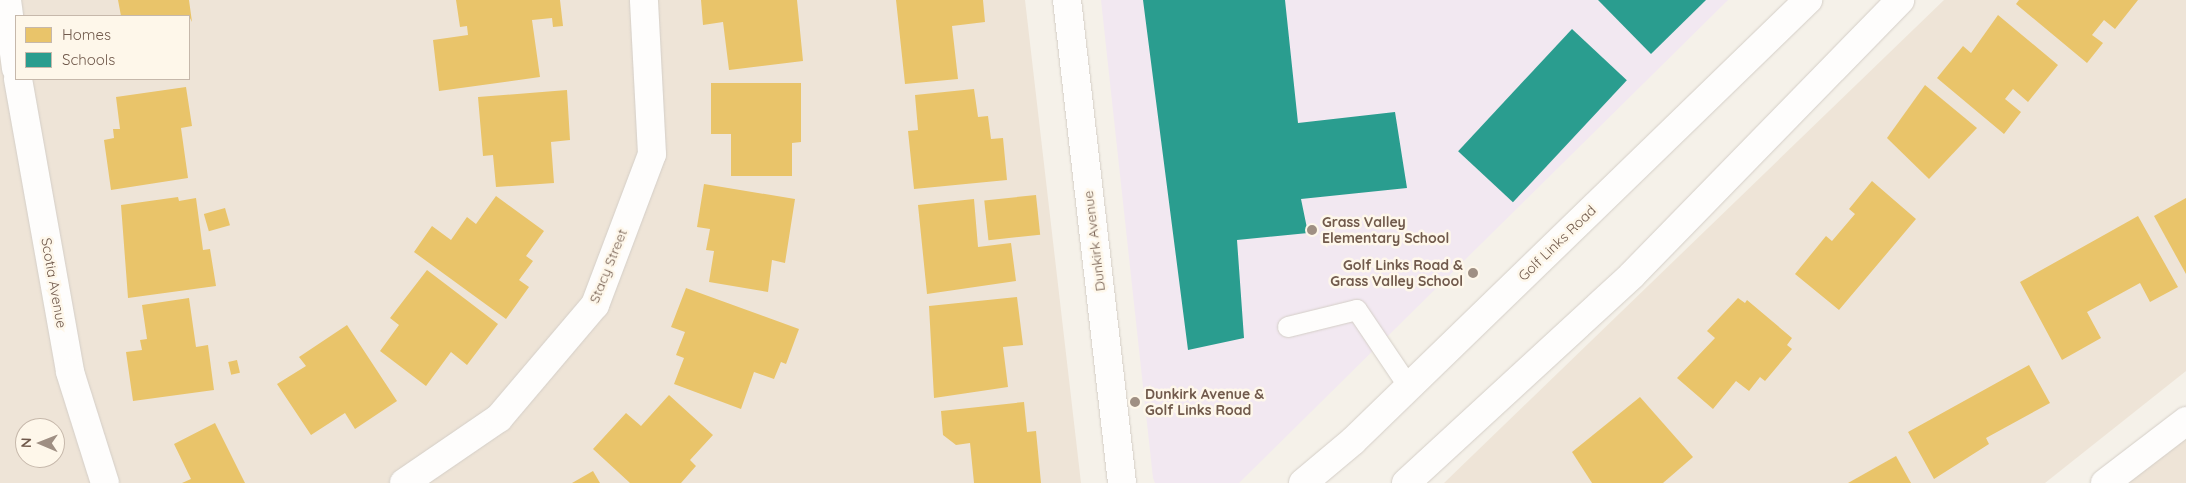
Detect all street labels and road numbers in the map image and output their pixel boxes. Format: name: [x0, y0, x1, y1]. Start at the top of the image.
street label: Dunkirk Avenue: [1079, 190, 1109, 292]
street label: Golf Links Road: [1515, 202, 1599, 284]
street label: Stacy Street: [586, 227, 630, 305]
street label: Scotia Avenue: [38, 236, 70, 330]

